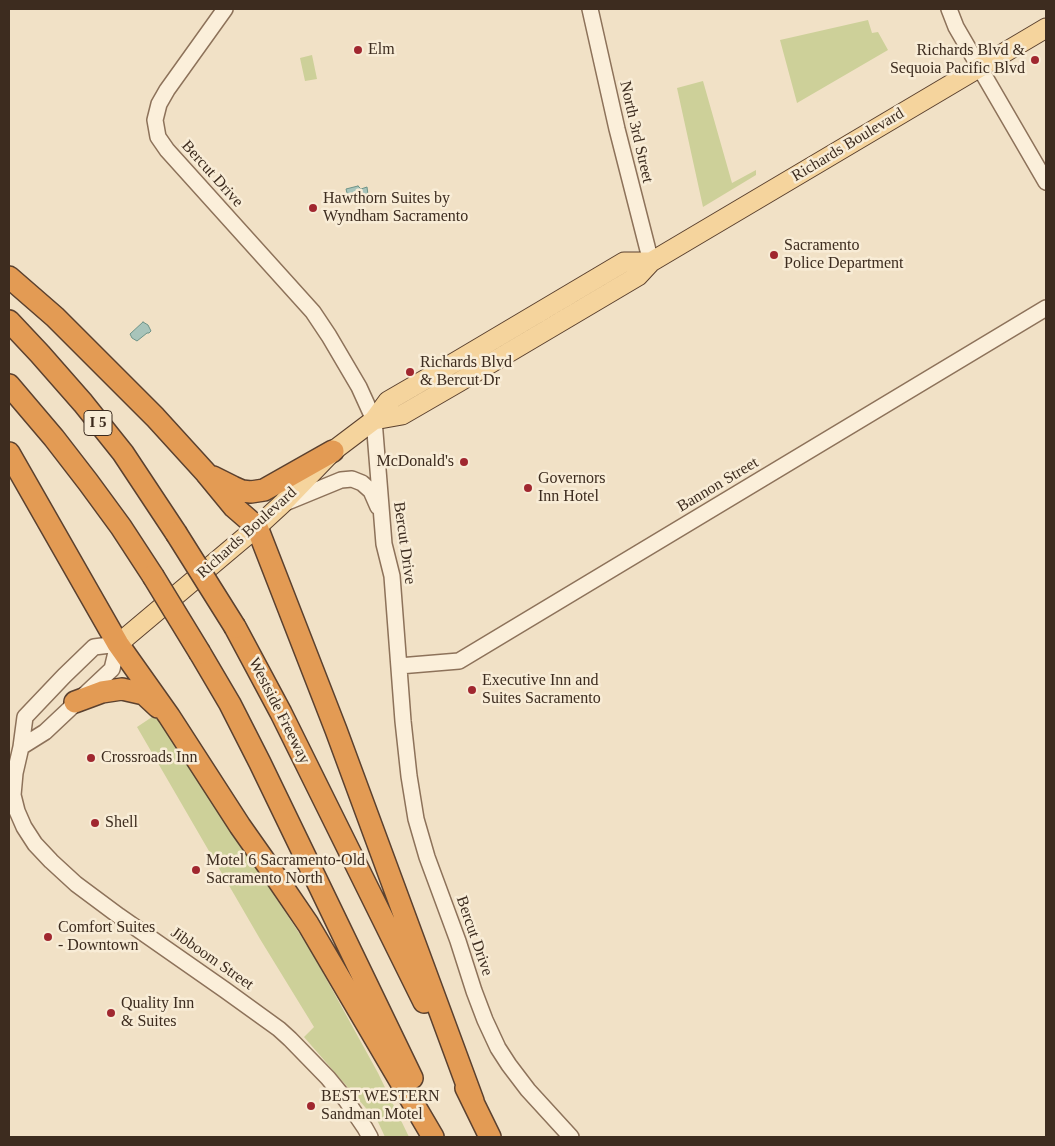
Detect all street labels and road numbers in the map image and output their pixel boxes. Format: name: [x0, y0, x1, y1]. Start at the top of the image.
street label: North 3rd Street: [615, 79, 657, 185]
street label: Richards Boulevard: [788, 104, 908, 186]
street label: Bercut Drive: [177, 137, 247, 211]
road number: I 5: [84, 410, 112, 436]
street label: Bannon Street: [674, 453, 762, 517]
street label: Richards Boulevard: [193, 483, 301, 583]
street label: Bercut Drive: [389, 501, 419, 585]
street label: Westside Freeway: [244, 655, 314, 767]
street label: Bercut Drive: [451, 894, 497, 978]
street label: Jibboom Street: [167, 923, 257, 995]

